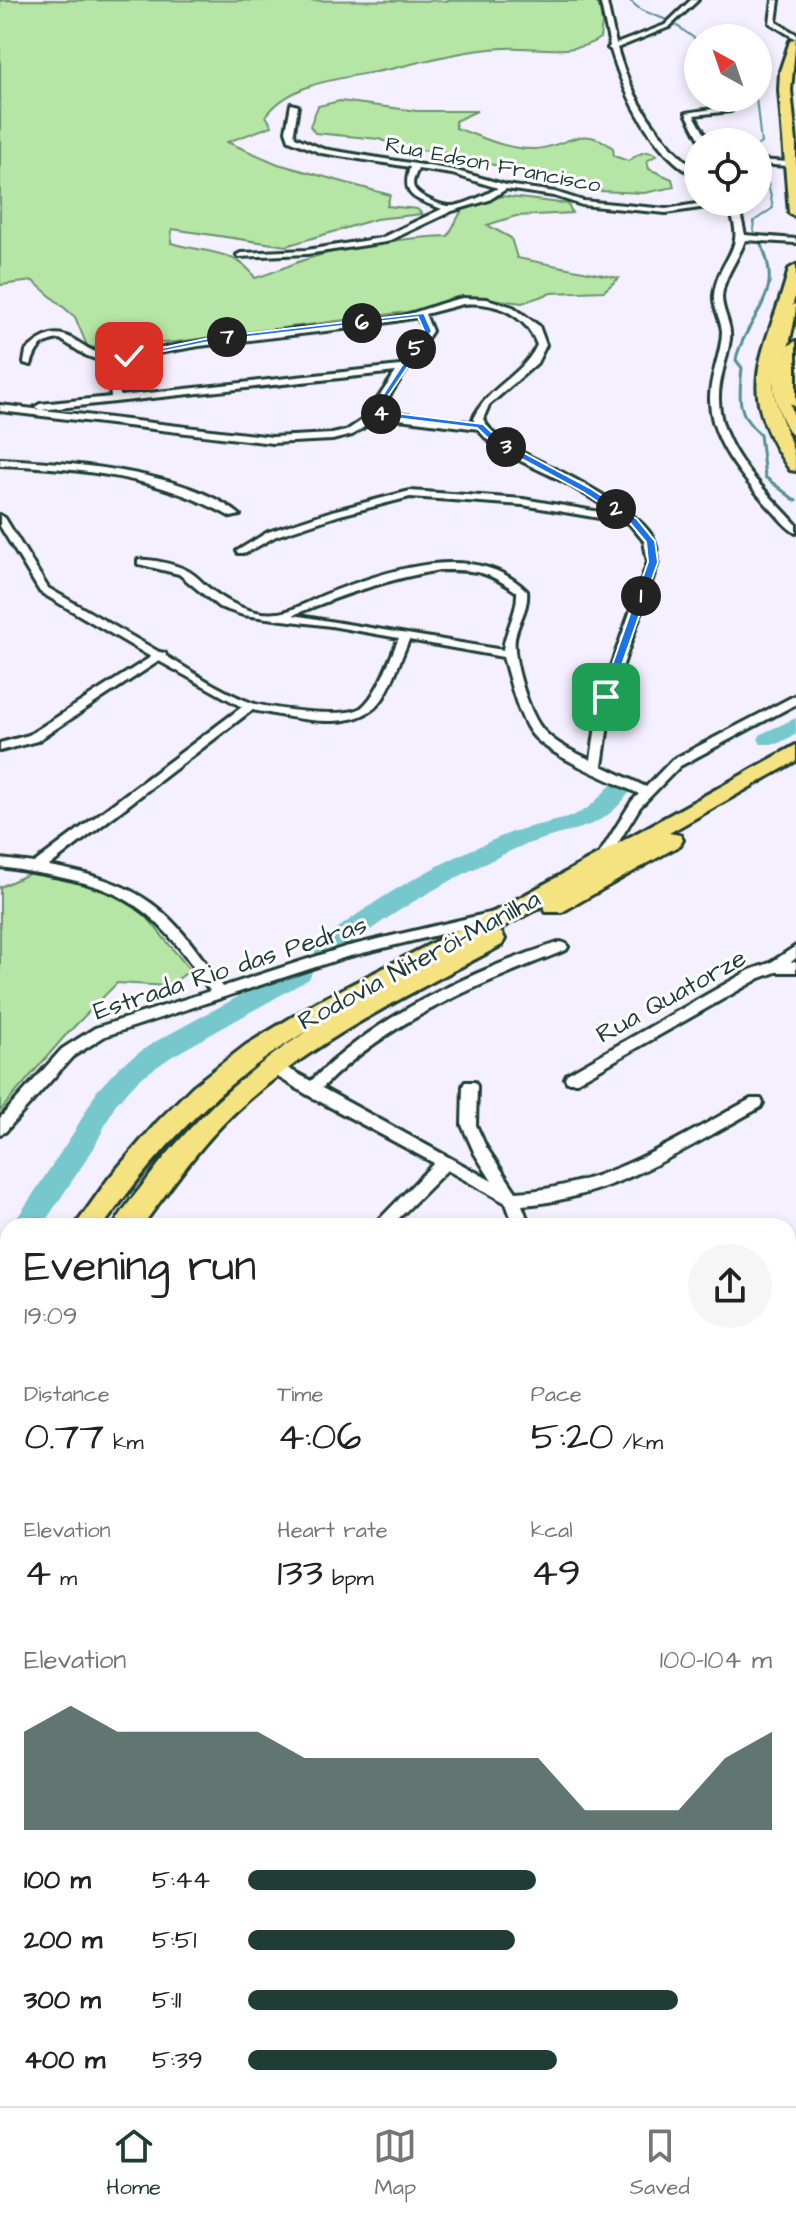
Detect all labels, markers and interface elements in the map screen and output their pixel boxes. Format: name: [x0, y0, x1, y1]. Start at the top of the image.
north arrow: [684, 24, 772, 112]
map controls: [684, 24, 772, 216]
button: locate: [684, 128, 772, 216]
street label: Rua Edson Francisco: [383, 129, 604, 201]
pin: 6: [342, 303, 382, 343]
text: 6: [355, 307, 369, 338]
pin: 7: [207, 317, 247, 357]
text: 7: [220, 321, 234, 352]
pin: [95, 322, 163, 390]
pin: 5: [396, 329, 436, 369]
text: 5: [408, 333, 424, 364]
icon: check: [107, 334, 151, 378]
pin: 4: [361, 394, 401, 434]
text: 4: [374, 398, 388, 429]
pin: 3: [486, 427, 526, 467]
text: 3: [500, 431, 512, 462]
pin: 2: [596, 489, 636, 529]
text: 2: [610, 493, 622, 524]
pin: 1: [621, 576, 661, 616]
text: 1: [640, 580, 642, 611]
pin: [572, 663, 640, 731]
icon: arrive: [584, 675, 628, 719]
street label: Rodovia Niterói-Manilha: [291, 881, 547, 1039]
street label: Estrada Rio das Pedras: [89, 907, 371, 1029]
street label: Rua Quatorze: [589, 940, 753, 1052]
text: Evening run: [24, 1237, 256, 1298]
button: share: [688, 1244, 772, 1328]
text: 19:09: [24, 1298, 78, 1334]
text: Distance: [24, 1379, 110, 1410]
text: Time: [277, 1379, 323, 1410]
text: Pace: [531, 1379, 582, 1410]
text: 0.77: [24, 1410, 104, 1465]
text: 4:06: [277, 1410, 362, 1465]
text: 5:20: [531, 1410, 614, 1465]
text: km: [104, 1427, 144, 1458]
text: /km: [614, 1427, 663, 1458]
text: Elevation: [24, 1515, 111, 1546]
text: Heart rate: [277, 1515, 388, 1546]
text: kcal: [531, 1515, 573, 1546]
text: 4: [24, 1546, 51, 1601]
text: 133: [277, 1546, 323, 1601]
text: 49: [531, 1546, 581, 1601]
text: m: [51, 1563, 77, 1594]
text: bpm: [323, 1563, 374, 1594]
text: Elevation: [24, 1642, 126, 1678]
text: 100–104 m: [660, 1642, 772, 1678]
text: 100 m: [24, 1862, 91, 1898]
text: 5:44: [152, 1862, 210, 1898]
text: 200 m: [24, 1922, 102, 1958]
text: 5:51: [152, 1922, 196, 1958]
text: 300 m: [24, 1982, 101, 2018]
text: 5:11: [152, 1982, 181, 2018]
text: 400 m: [24, 2042, 105, 2078]
text: 5:39: [152, 2042, 203, 2078]
tab: Home: [106, 2124, 161, 2203]
tab: Map: [373, 2124, 417, 2203]
tab: Saved: [630, 2124, 690, 2203]

